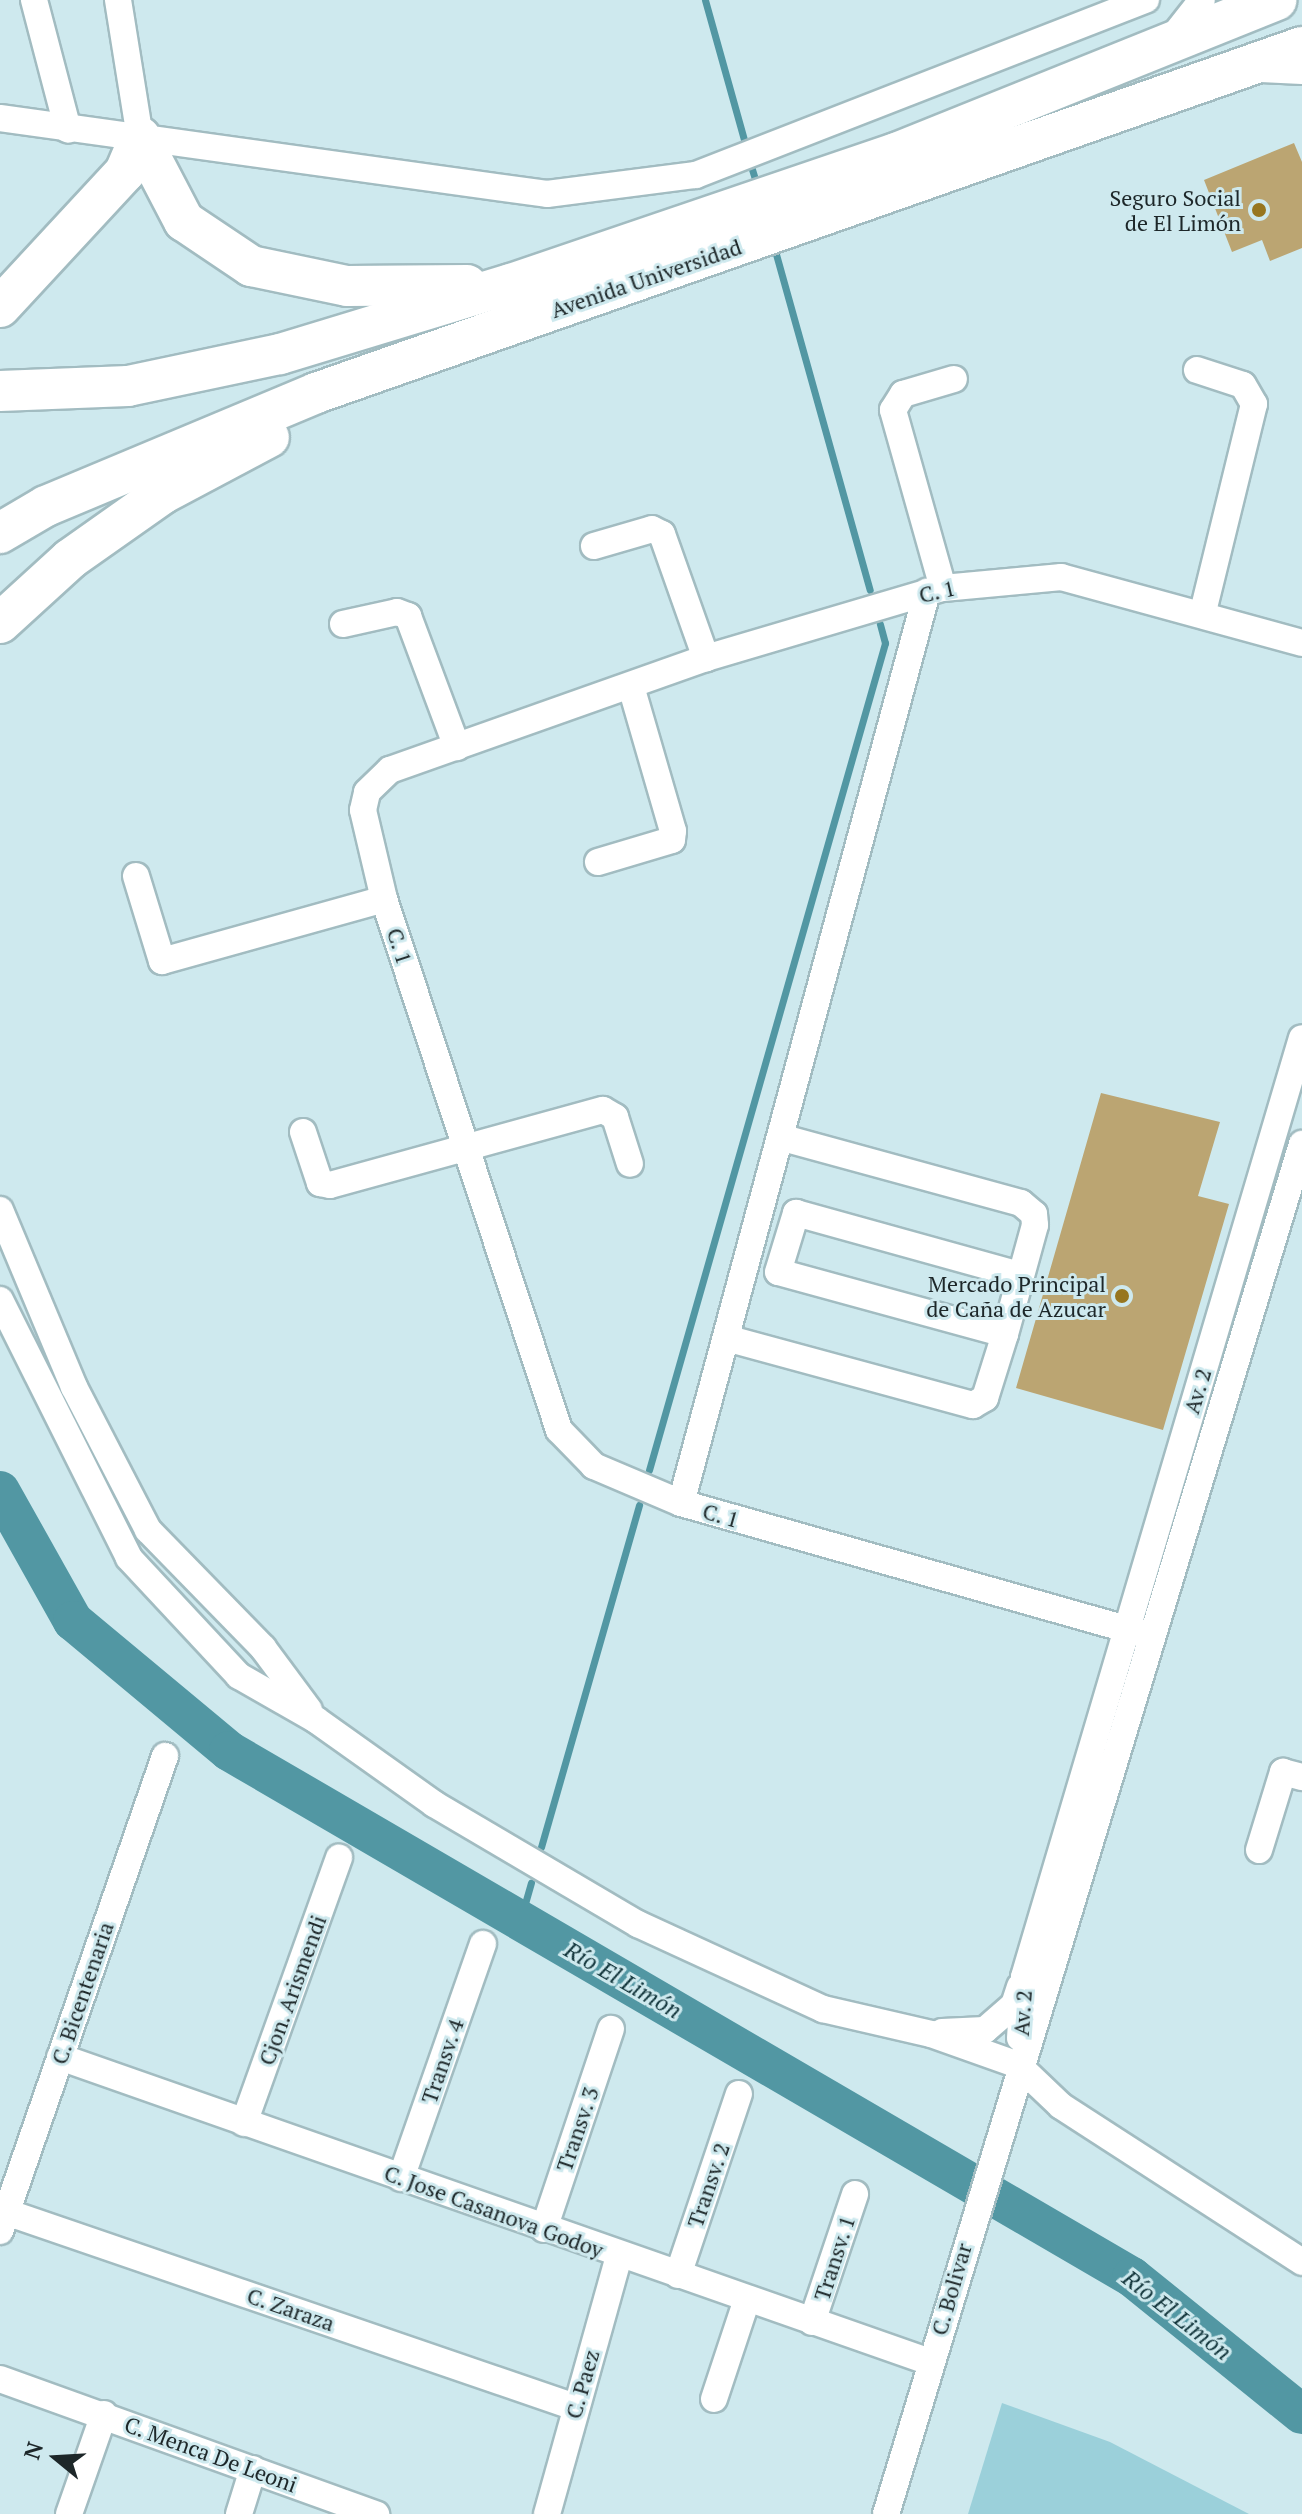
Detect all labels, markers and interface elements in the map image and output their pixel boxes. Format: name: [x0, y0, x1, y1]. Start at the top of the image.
place label: Seguro Social de El Limón: [1109, 184, 1241, 236]
marker: Seguro Social de El Limón: [1248, 199, 1270, 221]
street label: Avenida Universidad: [547, 233, 745, 323]
street label: C. 1: [916, 574, 958, 608]
street label: C. 1: [382, 924, 418, 968]
place label: Mercado Principal de Caña de Azucar: [926, 1270, 1106, 1322]
marker: Mercado Principal de Caña de Azucar: [1113, 1287, 1131, 1305]
street label: Av. 2: [1178, 1365, 1216, 1417]
street label: C. 1: [699, 1497, 743, 1533]
street label: Cjon. Arismendi: [252, 1911, 332, 2069]
street label: C. Bicentenaria: [45, 1918, 119, 2068]
water label: Río El Limón: [559, 1935, 687, 2025]
street label: Av. 2: [1007, 1989, 1037, 2037]
street label: Transv. 4: [415, 2015, 469, 2107]
street label: Transv. 3: [550, 2083, 604, 2175]
street label: Transv. 2: [681, 2139, 735, 2231]
street label: C. Jose Casanova Godoy: [380, 2159, 608, 2263]
street label: Transv. 1: [808, 2212, 860, 2304]
street label: C. Bolivar: [925, 2240, 977, 2338]
water label: Río El Limón: [1117, 2264, 1237, 2366]
street label: C. Zaraza: [243, 2282, 339, 2336]
street label: C. Paez: [559, 2346, 605, 2422]
street label: C. Menca De Leoni: [121, 2410, 301, 2498]
north arrow: [16, 2418, 96, 2498]
text: N: [16, 2438, 49, 2463]

